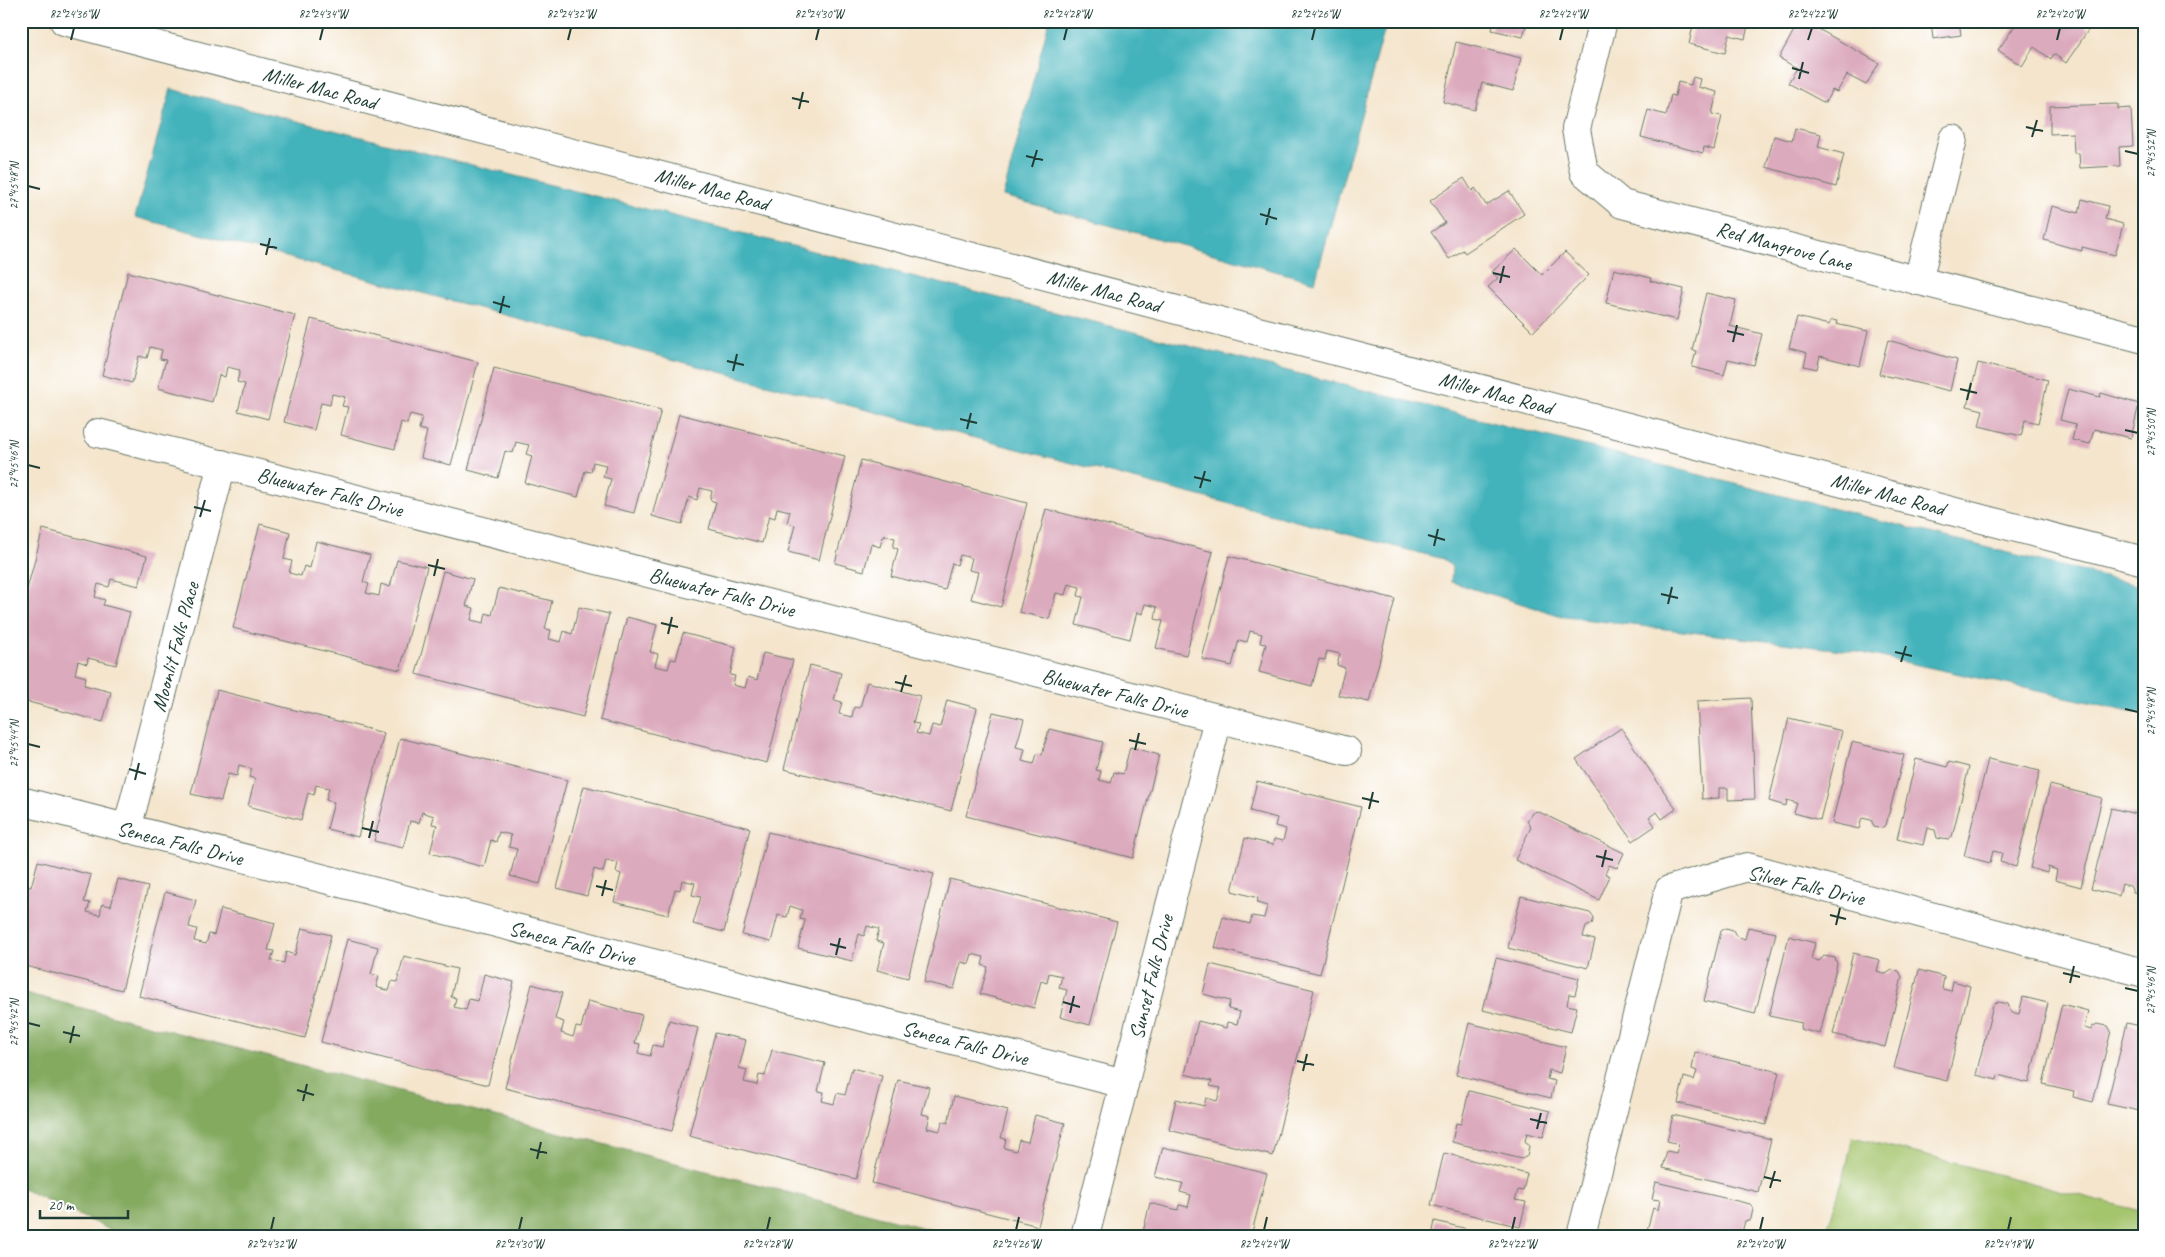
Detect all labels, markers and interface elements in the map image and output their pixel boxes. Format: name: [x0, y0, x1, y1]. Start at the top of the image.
text: 82°24'36"W: [50, 6, 101, 22]
text: 82°24'34"W: [299, 6, 350, 22]
text: 82°24'32"W: [547, 6, 598, 22]
text: 82°24'30"W: [795, 6, 846, 22]
text: 82°24'28"W: [1043, 6, 1094, 22]
text: 82°24'26"W: [1291, 6, 1342, 22]
text: 82°24'24"W: [1539, 6, 1590, 22]
text: 82°24'22"W: [1788, 6, 1839, 22]
text: 82°24'20"W: [2036, 6, 2087, 22]
street label: Miller Mac Road: [260, 60, 383, 117]
text: 27°45'52"N: [2143, 129, 2159, 178]
text: 27°45'48"N: [6, 161, 22, 210]
street label: Miller Mac Road: [652, 161, 775, 218]
street label: Red Mangrove Lane: [1713, 215, 1856, 277]
street label: Miller Mac Road: [1044, 263, 1167, 320]
street label: Miller Mac Road: [1436, 365, 1559, 422]
text: 27°45'50"N: [2143, 408, 2159, 457]
text: 27°45'46"N: [6, 440, 22, 489]
street label: Bluewater Falls Drive: [254, 461, 407, 523]
street label: Miller Mac Road: [1828, 466, 1951, 523]
street label: Bluewater Falls Drive: [646, 561, 799, 623]
street label: Moonlit Falls Place: [145, 578, 205, 715]
street label: Bluewater Falls Drive: [1039, 662, 1192, 724]
text: 27°45'48"N: [2143, 687, 2159, 736]
text: 27°45'44"N: [6, 719, 22, 768]
street label: Seneca Falls Drive: [114, 815, 247, 871]
street label: Silver Falls Drive: [1745, 859, 1868, 911]
street label: Sunset Falls Drive: [1123, 911, 1179, 1042]
street label: Seneca Falls Drive: [506, 915, 639, 971]
text: 27°45'46"N: [2143, 966, 2159, 1015]
text: 27°45'42"N: [6, 998, 22, 1047]
street label: Seneca Falls Drive: [899, 1015, 1032, 1071]
scale bar: [40, 1187, 128, 1219]
text: 20 m: [48, 1196, 75, 1215]
text: 82°24'32"W: [247, 1236, 298, 1252]
text: 82°24'30"W: [495, 1236, 546, 1252]
text: 82°24'28"W: [743, 1236, 794, 1252]
text: 82°24'26"W: [992, 1236, 1043, 1252]
text: 82°24'24"W: [1240, 1236, 1291, 1252]
text: 82°24'22"W: [1488, 1236, 1539, 1252]
text: 82°24'20"W: [1736, 1236, 1787, 1252]
text: 82°24'18"W: [1984, 1236, 2035, 1252]

